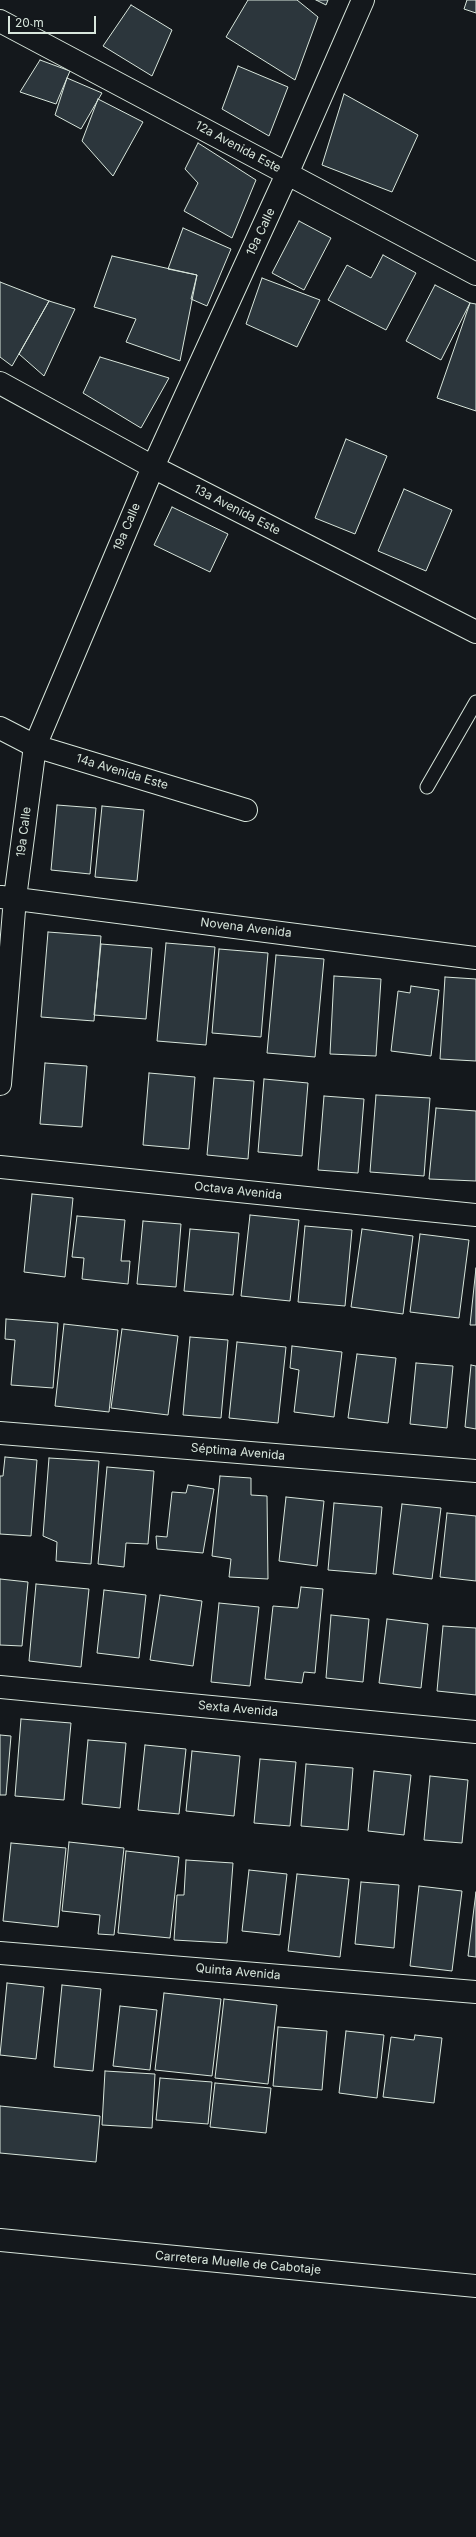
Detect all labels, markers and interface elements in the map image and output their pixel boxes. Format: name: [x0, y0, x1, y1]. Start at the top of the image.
scale bar: [10, 8, 98, 34]
text: 20 m: [15, 15, 44, 30]
street label: 12a Avenida Este: [193, 118, 283, 176]
street label: 19a Calle: [244, 206, 278, 258]
street label: 13a Avenida Este: [191, 482, 283, 538]
street label: 19a Calle: [110, 501, 144, 553]
street label: 14a Avenida Este: [74, 751, 170, 793]
street label: 19a Calle: [14, 806, 34, 858]
street label: Novena Avenida: [200, 915, 292, 941]
street label: Octava Avenida: [193, 1179, 283, 1203]
street label: Séptima Avenida: [190, 1441, 286, 1463]
street label: Sexta Avenida: [197, 1698, 279, 1720]
street label: Quinta Avenida: [195, 1961, 281, 1983]
street label: Carretera Muelle de Cabotaje: [154, 2249, 322, 2277]

